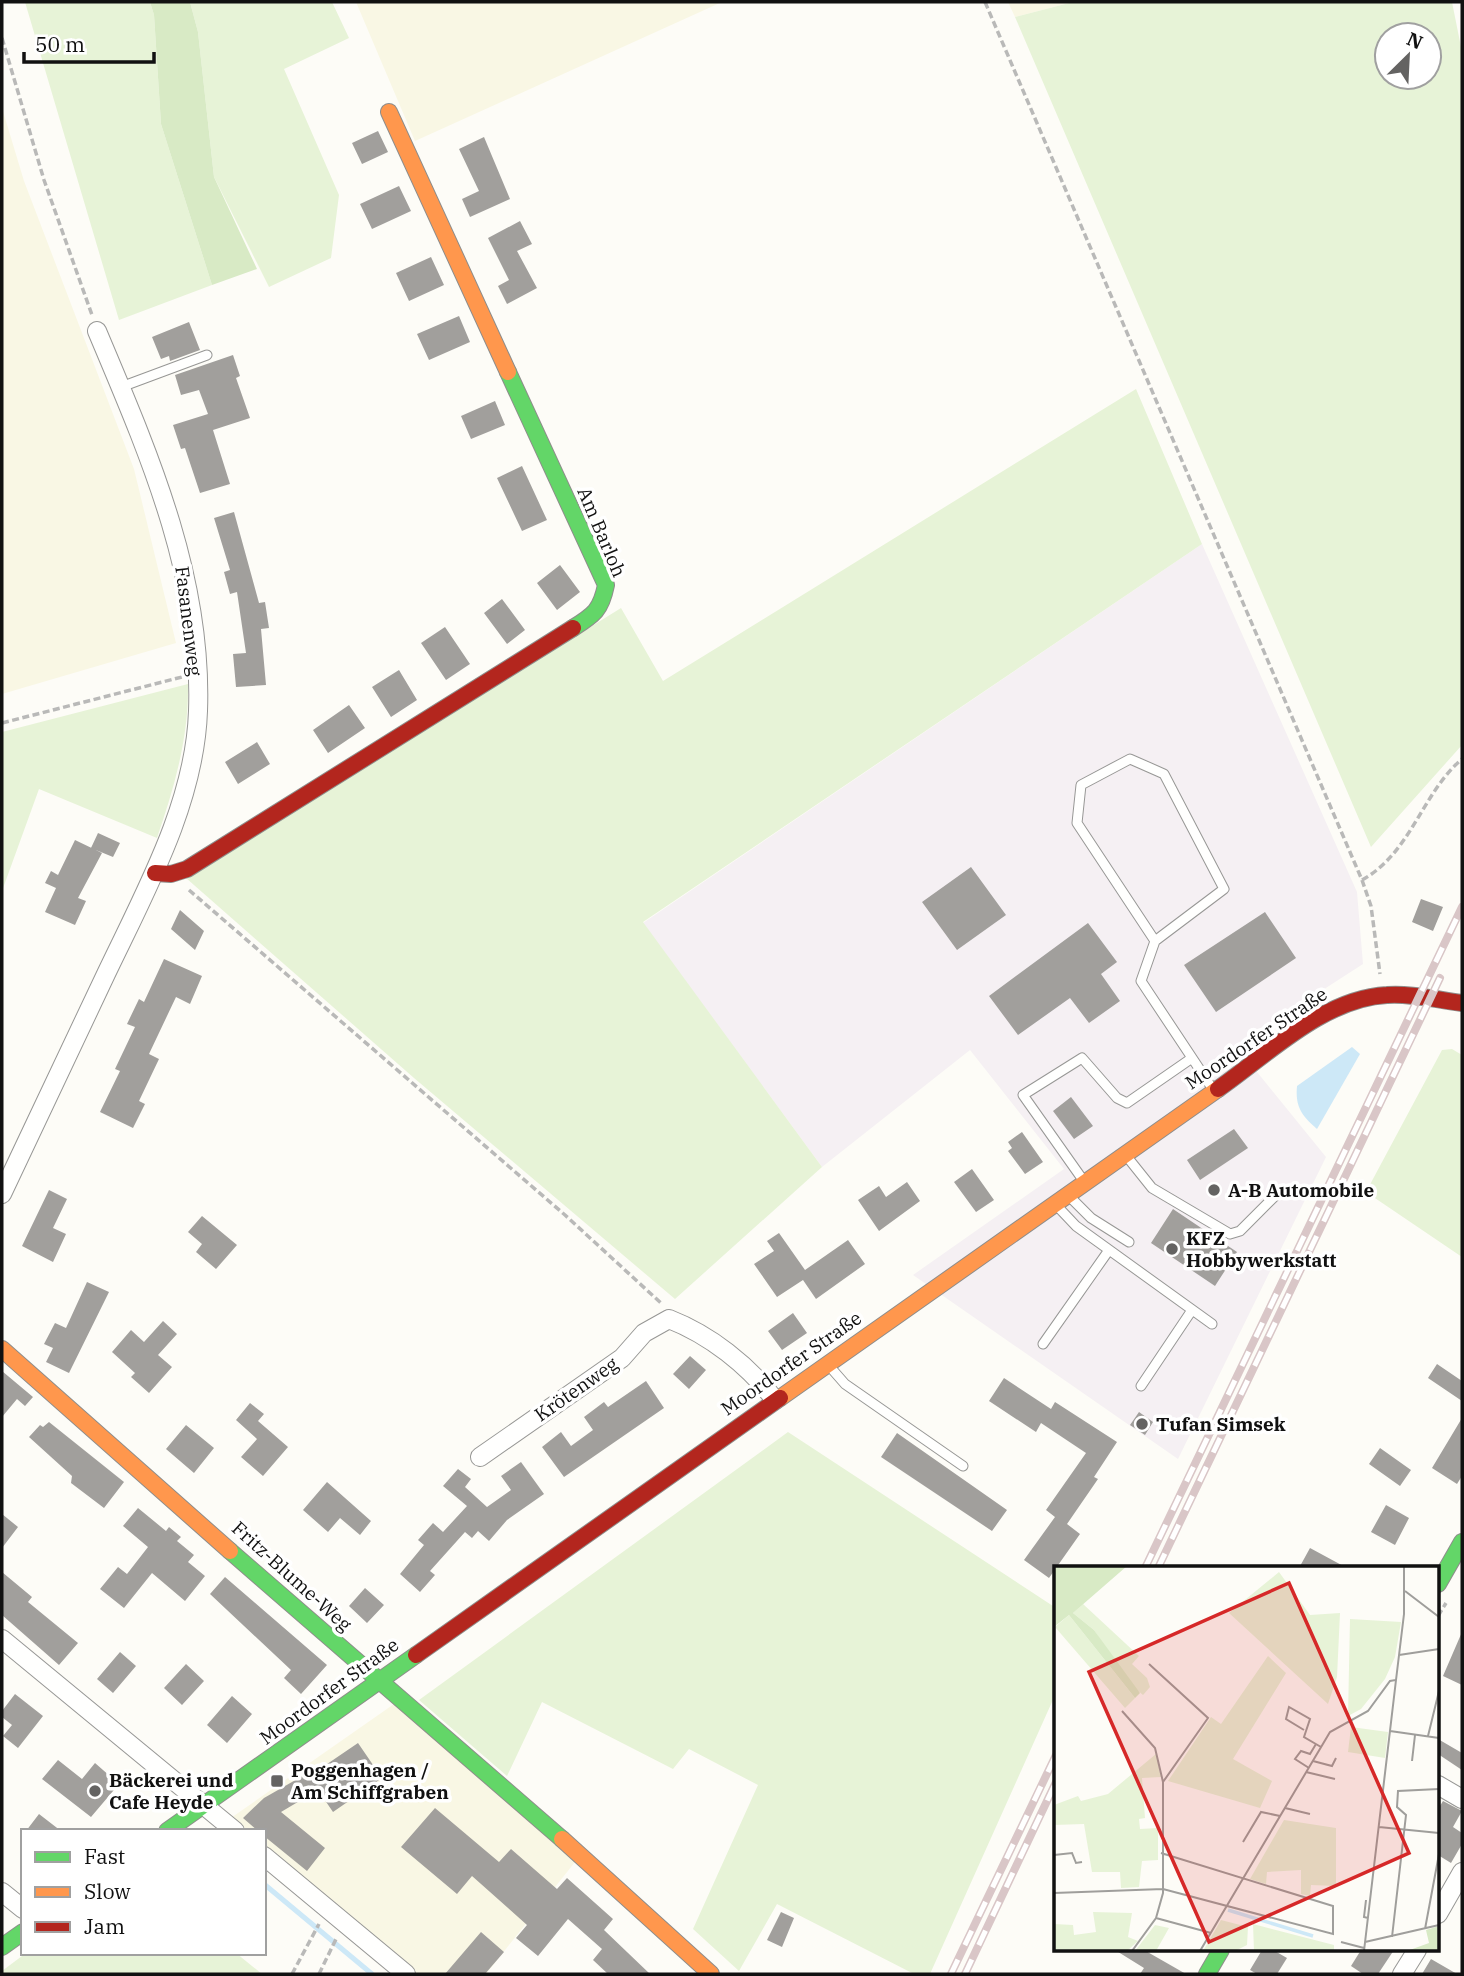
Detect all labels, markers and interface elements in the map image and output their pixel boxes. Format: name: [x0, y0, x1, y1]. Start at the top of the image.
scale bar: [24, 21, 154, 65]
north arrow: [1373, 21, 1443, 91]
text: N: [1403, 26, 1427, 54]
text: 50 m: [35, 30, 85, 58]
street label: Am Barloh: [572, 483, 632, 581]
street label: Fasanenweg: [170, 565, 208, 678]
street label: Moordorfer Straße: [1180, 982, 1332, 1094]
place label: A-B Automobile: [1228, 1178, 1374, 1202]
marker: A-B Automobile: [1206, 1182, 1222, 1198]
place label: KFZ Hobbywerkstatt: [1186, 1226, 1336, 1272]
marker: KFZ Hobbywerkstatt: [1164, 1241, 1180, 1257]
street label: Moordorfer Straße: [716, 1306, 866, 1420]
street label: Krötenweg: [530, 1351, 623, 1426]
place label: Tufan Simsek: [1156, 1412, 1286, 1436]
marker: Tufan Simsek: [1134, 1416, 1150, 1432]
street label: Fritz-Blume-Weg: [227, 1516, 357, 1637]
inset map: [1054, 1566, 1440, 1952]
street label: Moordorfer Straße: [255, 1633, 403, 1749]
place label: Poggenhagen / Am Schiffgraben: [291, 1758, 449, 1804]
place label: Bäckerei und Cafe Heyde: [109, 1768, 233, 1814]
marker: Poggenhagen / Am Schiffgraben: [269, 1773, 285, 1789]
marker: Bäckerei und Cafe Heyde: [87, 1783, 103, 1799]
legend: [21, 1829, 266, 1955]
text: Fast: [84, 1842, 125, 1870]
text: Slow: [84, 1877, 131, 1905]
text: Jam: [84, 1912, 125, 1940]

